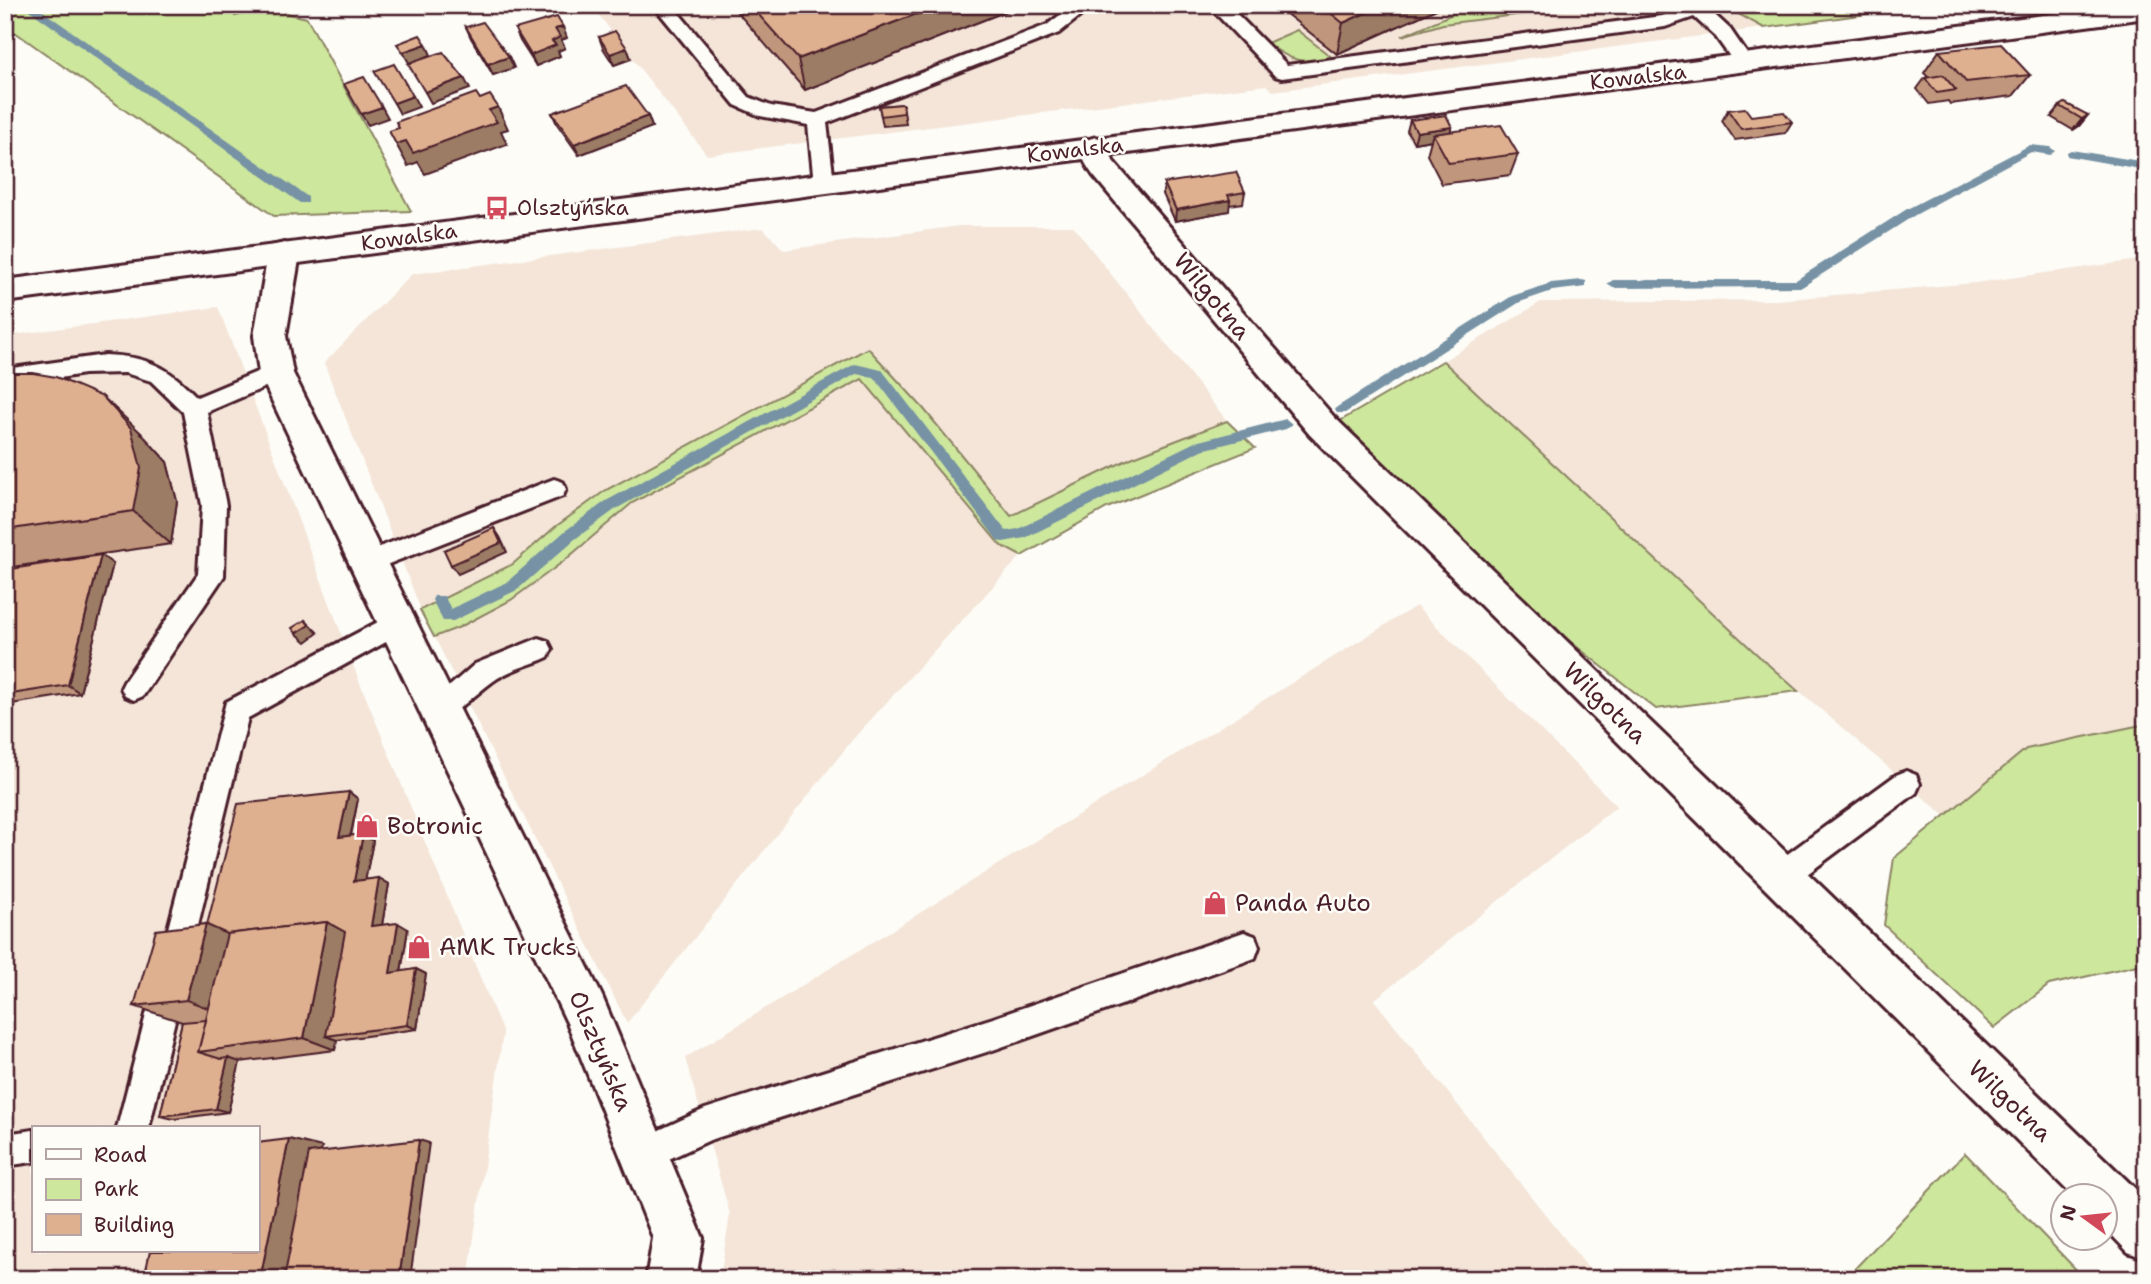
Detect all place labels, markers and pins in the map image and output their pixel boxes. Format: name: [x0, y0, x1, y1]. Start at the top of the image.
bus stop icon: Olsztyńska: [483, 194, 511, 222]
place label: Olsztyńska: [517, 194, 629, 222]
place label: Botronic: [387, 810, 483, 842]
shop icon: Botronic: [353, 812, 381, 840]
place label: Panda Auto: [1235, 887, 1371, 919]
shop icon: Panda Auto: [1201, 889, 1229, 917]
place label: AMK Trucks: [439, 931, 577, 963]
shop icon: AMK Trucks: [405, 933, 433, 961]

